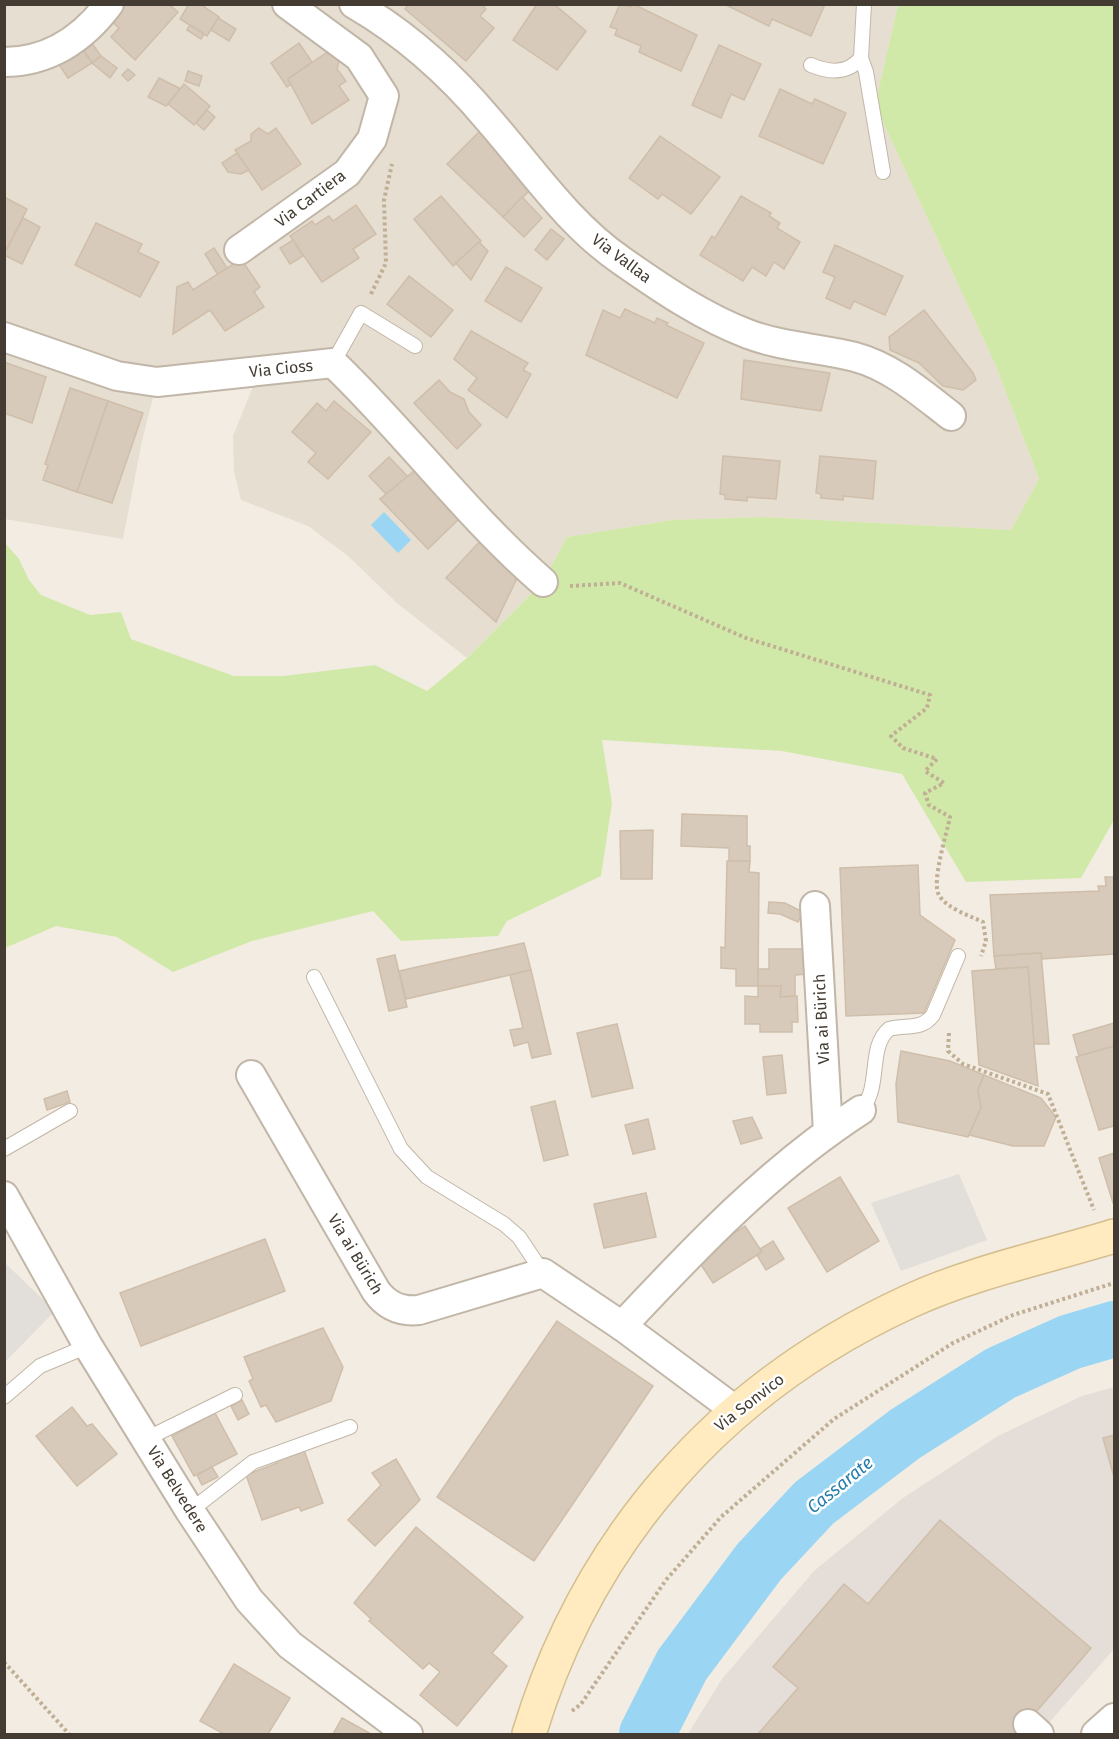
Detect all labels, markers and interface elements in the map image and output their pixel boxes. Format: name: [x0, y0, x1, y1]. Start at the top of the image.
street label: Via Cartiera: [271, 166, 349, 231]
street label: Via Vallaa: [588, 230, 655, 287]
street label: Via Cioss: [248, 356, 314, 381]
street label: Via ai Bürich: [810, 973, 833, 1065]
street label: Via ai Bürich: [324, 1211, 387, 1298]
street label: Via Sonvico: [711, 1369, 788, 1435]
street label: Via Belvedere: [143, 1442, 212, 1536]
water label: Cassarate: [803, 1452, 877, 1518]

